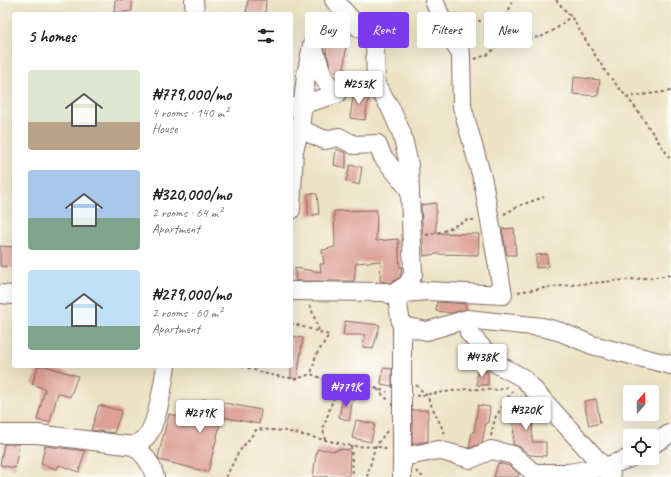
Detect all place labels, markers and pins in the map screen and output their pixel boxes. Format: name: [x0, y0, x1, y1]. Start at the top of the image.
pin: ₦253K: [331, 71, 387, 105]
pin: ₦438K: [454, 344, 510, 378]
pin: ₦779K: [318, 374, 374, 408]
pin: ₦320K: [498, 397, 554, 431]
pin: ₦279K: [172, 400, 228, 434]

